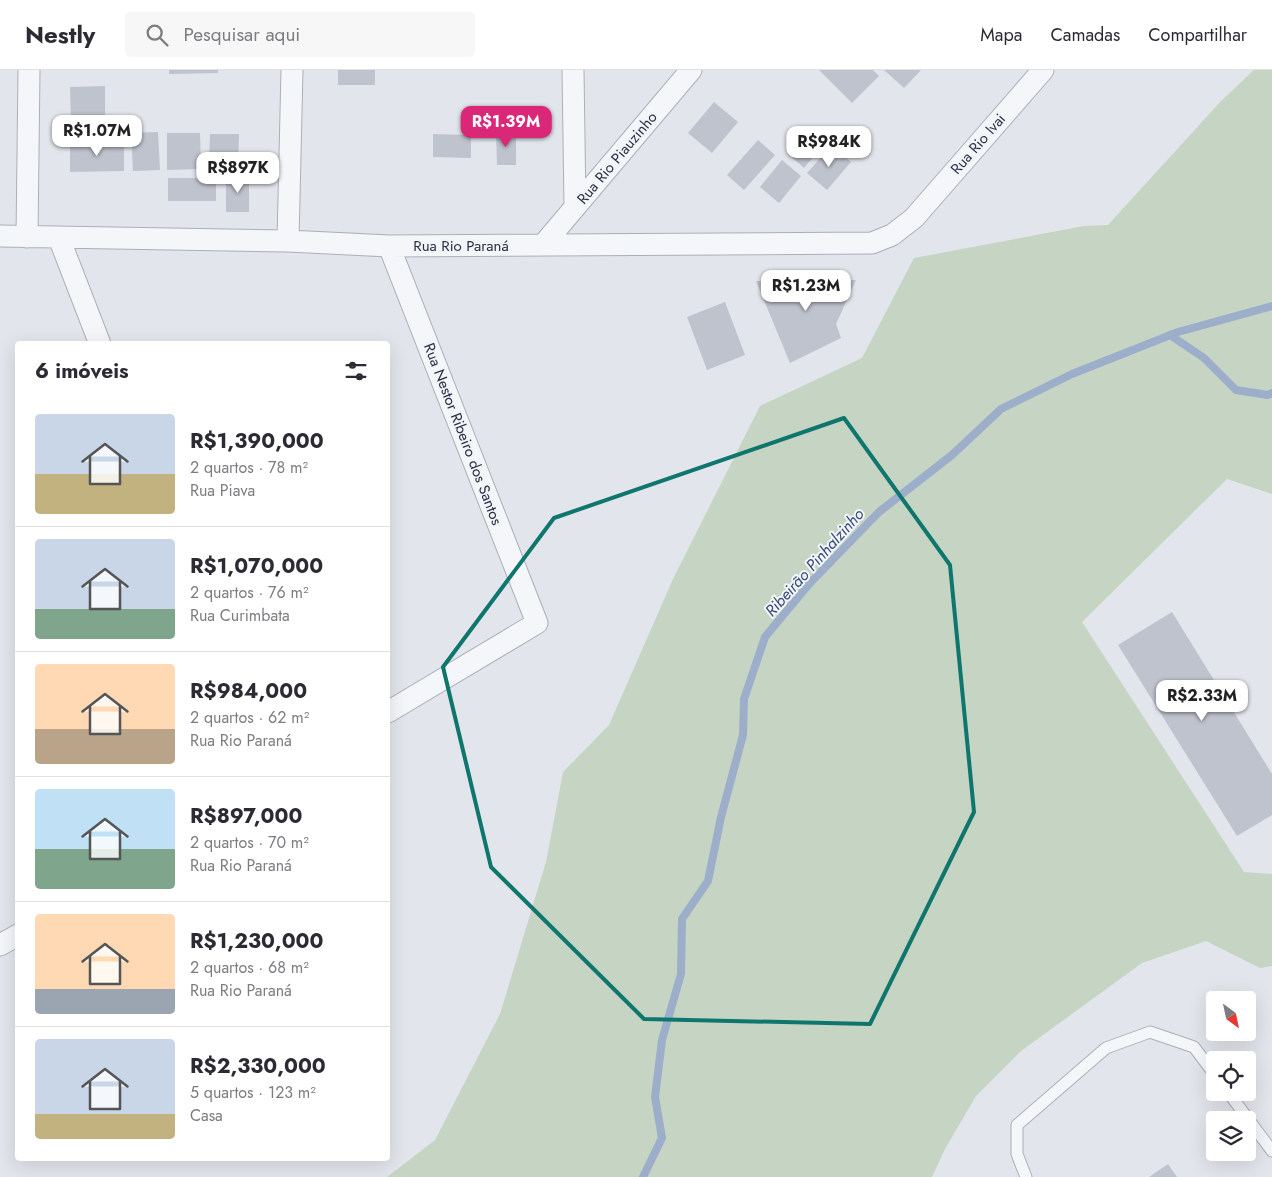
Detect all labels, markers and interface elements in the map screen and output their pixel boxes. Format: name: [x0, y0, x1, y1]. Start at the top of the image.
search box: [125, 12, 475, 57]
text: Nestly: [25, 17, 95, 52]
icon: search: [143, 21, 171, 49]
text: Pesquisar aqui: [183, 21, 300, 48]
text: Mapa: [980, 22, 1022, 48]
text: Camadas: [1050, 22, 1120, 48]
text: Compartilhar: [1148, 22, 1247, 48]
pin: R$1.39M: [460, 106, 552, 148]
street label: Rua Rio Piauzinho: [572, 107, 662, 209]
street label: Rua Rio Ivai: [945, 109, 1011, 179]
text: R$1.39M: [472, 110, 540, 133]
pin: R$1.07M: [51, 114, 143, 157]
text: R$1.07M: [63, 119, 131, 142]
pin: R$984K: [788, 126, 870, 168]
text: R$984K: [797, 130, 861, 153]
pin: R$897K: [197, 152, 279, 194]
text: R$897K: [207, 156, 269, 179]
street label: Rua Rio Paraná: [413, 235, 509, 257]
pin: R$1.23M: [760, 270, 852, 312]
text: R$1.23M: [772, 274, 840, 297]
street label: Rua Nestor Ribeiro dos Santos: [418, 340, 508, 528]
text: 6 imóveis: [35, 356, 129, 386]
icon: filters: [342, 357, 370, 385]
text: R$1,390,000: [190, 426, 324, 456]
icon: home: [75, 434, 135, 494]
text: 2 quartos · 78 m²: [190, 456, 308, 479]
text: Rua Piava: [190, 479, 255, 502]
water label: Ribeirão Pinhalzinho: [760, 503, 870, 621]
text: R$1,070,000: [190, 551, 323, 581]
icon: home: [75, 559, 135, 619]
text: 2 quartos · 76 m²: [190, 581, 308, 604]
text: Rua Curimbata: [190, 604, 290, 627]
text: R$984,000: [190, 676, 307, 706]
pin: R$2.33M: [1156, 680, 1248, 722]
icon: home: [75, 684, 135, 744]
text: R$2.33M: [1167, 684, 1237, 707]
text: 2 quartos · 62 m²: [190, 706, 309, 729]
text: Rua Rio Paraná: [190, 729, 292, 752]
text: R$897,000: [190, 801, 302, 831]
icon: home: [75, 809, 135, 869]
text: 2 quartos · 70 m²: [190, 831, 309, 854]
text: Rua Rio Paraná: [190, 854, 292, 877]
text: R$1,230,000: [190, 926, 323, 956]
icon: home: [75, 934, 135, 994]
text: 2 quartos · 68 m²: [190, 956, 309, 979]
text: Rua Rio Paraná: [190, 979, 292, 1002]
north arrow: [1206, 991, 1256, 1041]
map controls: [1206, 991, 1256, 1161]
text: R$2,330,000: [190, 1051, 326, 1081]
button: locate: [1206, 1051, 1256, 1101]
icon: home: [75, 1059, 135, 1119]
text: 5 quartos · 123 m²: [190, 1081, 316, 1104]
text: Casa: [190, 1104, 223, 1127]
button: layers: [1206, 1111, 1256, 1161]

